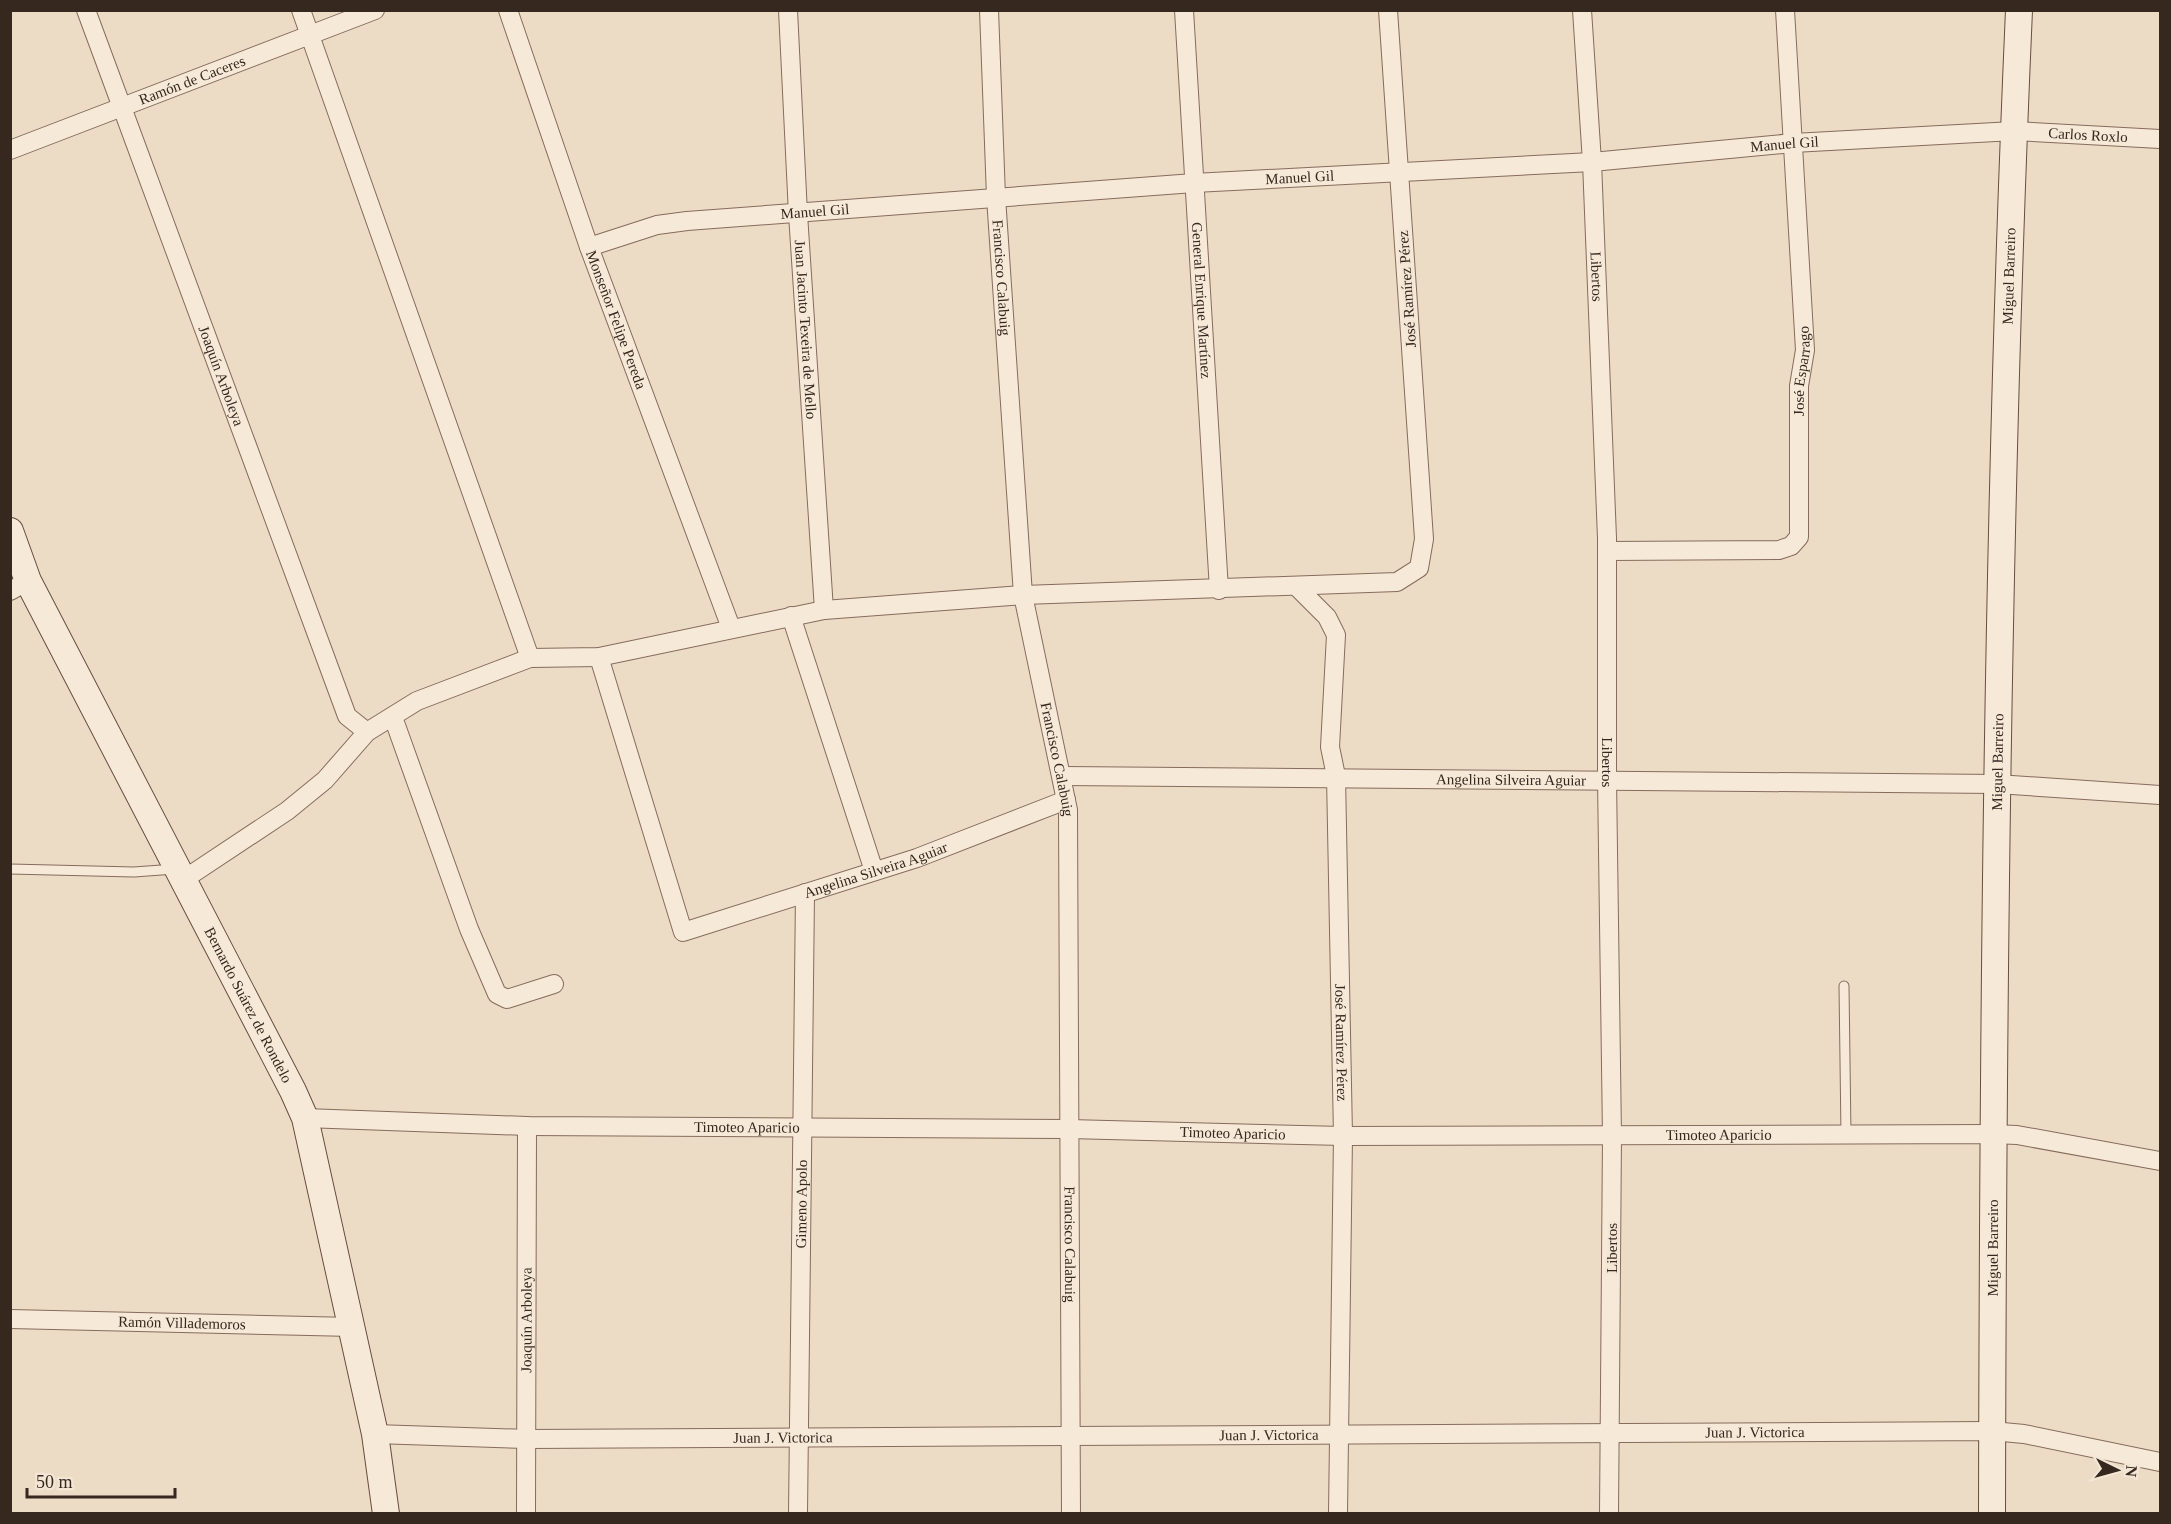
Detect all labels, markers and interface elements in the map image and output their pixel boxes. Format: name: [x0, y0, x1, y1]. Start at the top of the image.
street label: Ramón de Caceres: [137, 52, 248, 108]
street label: Carlos Roxlo: [2048, 125, 2128, 145]
street label: Manuel Gil: [1749, 134, 1819, 155]
street label: Manuel Gil: [1265, 168, 1334, 187]
street label: Manuel Gil: [780, 201, 850, 222]
street label: Francisco Calabuig: [990, 219, 1013, 337]
street label: General Enrique Martínez: [1189, 222, 1214, 380]
street label: Miguel Barreiro: [1999, 227, 2019, 325]
street label: José Ramírez Pérez: [1395, 230, 1419, 348]
street label: Juan Jacinto Texeira de Mello: [792, 239, 819, 420]
street label: Monseñor Felipe Pereda: [583, 248, 649, 392]
street label: Libertos: [1588, 251, 1606, 302]
street label: Joaquín Arboleya: [195, 324, 247, 428]
street label: José Esparrago: [1791, 326, 1813, 416]
street label: Francisco Calabuig: [1038, 701, 1076, 817]
street label: Miguel Barreiro: [1989, 713, 2006, 811]
street label: Libertos: [1599, 737, 1615, 788]
street label: Angelina Silveira Aguiar: [1436, 771, 1586, 788]
street label: Angelina Silveira Aguiar: [802, 839, 950, 901]
street label: Bernardo Suárez de Rondelo: [201, 925, 295, 1085]
street label: José Ramírez Pérez: [1332, 984, 1350, 1102]
street label: Timoteo Aparicio: [694, 1119, 800, 1136]
street label: Timoteo Aparicio: [1180, 1124, 1286, 1143]
street label: Timoteo Aparicio: [1666, 1127, 1772, 1143]
street label: Gimeno Apolo: [793, 1160, 810, 1249]
street label: Francisco Calabuig: [1062, 1186, 1078, 1303]
street label: Miguel Barreiro: [1985, 1199, 2001, 1297]
street label: Libertos: [1604, 1223, 1620, 1273]
street label: Joaquín Arboleya: [518, 1267, 535, 1373]
street label: Ramón Villademoros: [118, 1314, 246, 1333]
street label: Juan J. Victorica: [1705, 1424, 1805, 1441]
street label: Juan J. Victorica: [1219, 1427, 1319, 1443]
street label: Juan J. Victorica: [733, 1429, 833, 1446]
north arrow: [2087, 1440, 2147, 1500]
scale bar: [27, 1461, 176, 1499]
text: N: [2122, 1465, 2140, 1478]
text: 50 m: [36, 1472, 73, 1492]

